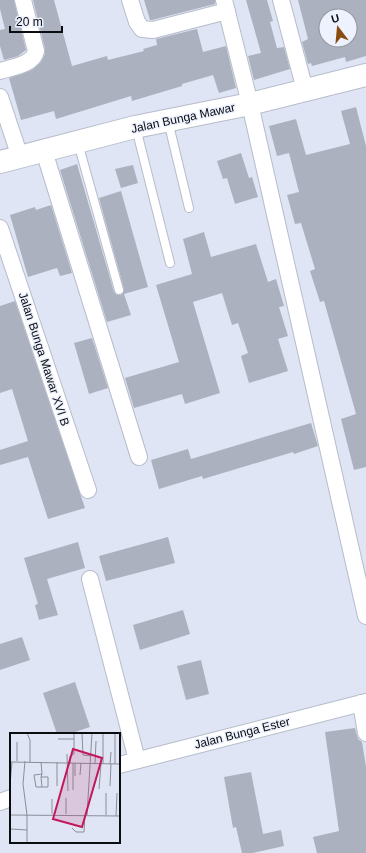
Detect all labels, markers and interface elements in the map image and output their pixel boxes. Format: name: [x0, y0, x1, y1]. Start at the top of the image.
scale bar: [10, 8, 62, 34]
north arrow: [318, 8, 358, 48]
text: U: [330, 12, 341, 25]
text: 20 m: [16, 15, 43, 29]
street label: Jalan Bunga Mawar: [130, 100, 236, 136]
street label: Jalan Bunga Mawar XVI B: [16, 290, 72, 428]
street label: Jalan Bunga Ester: [193, 714, 291, 752]
inset map: [10, 733, 120, 843]

